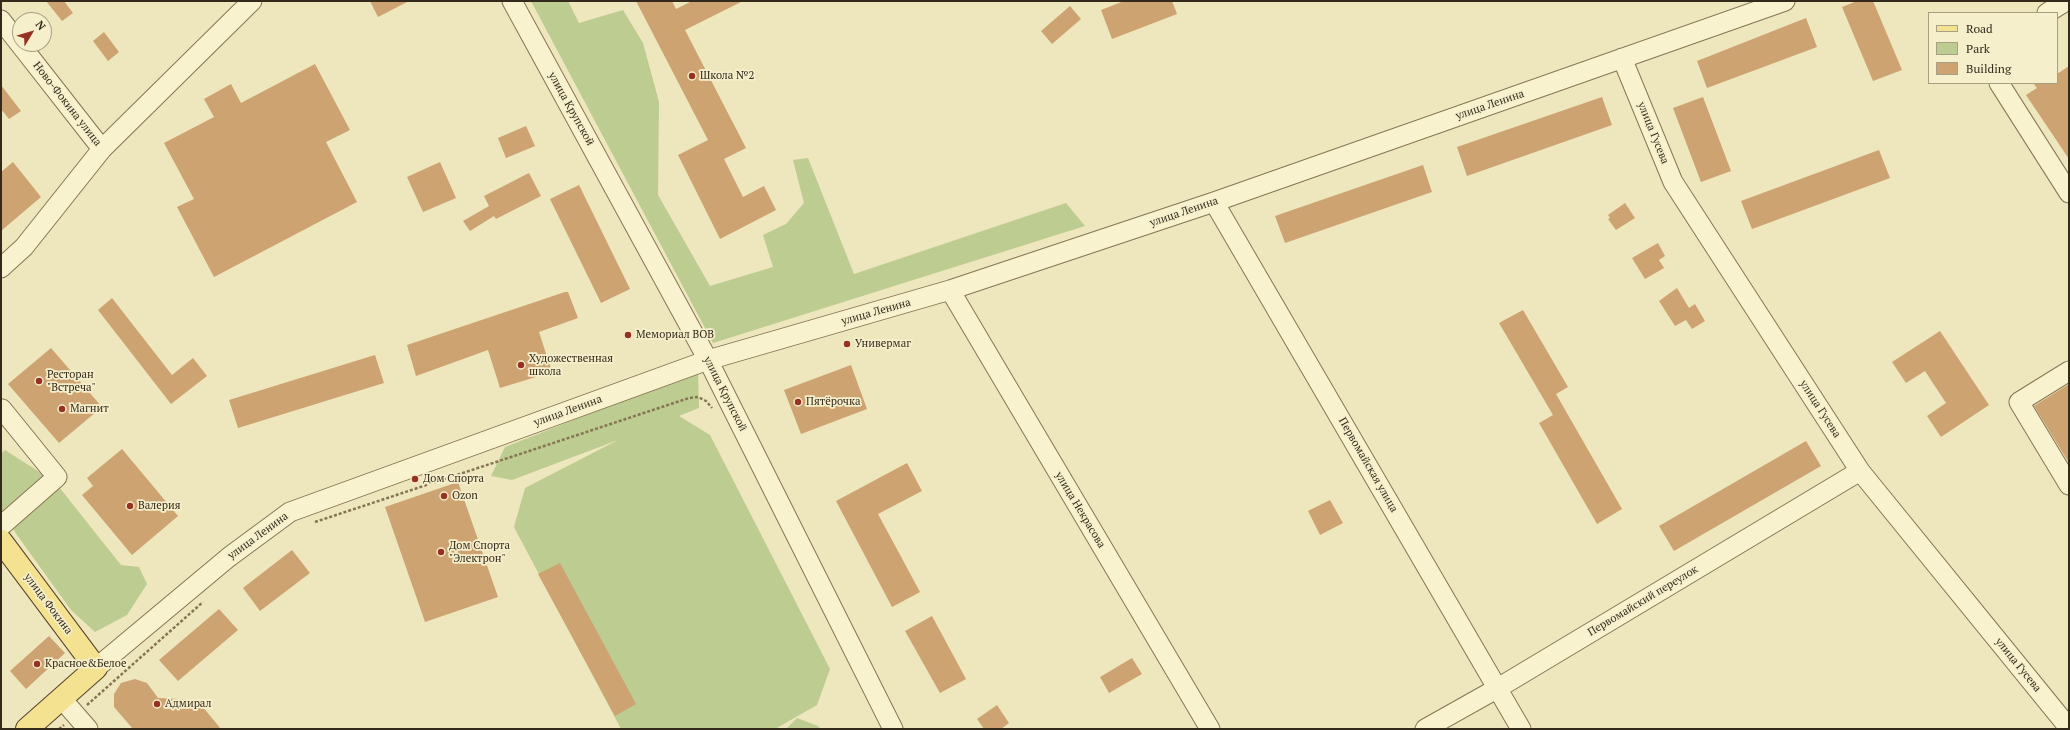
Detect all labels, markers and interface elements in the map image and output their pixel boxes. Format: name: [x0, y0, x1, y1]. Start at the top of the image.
north arrow: [12, 12, 52, 52]
legend: [1928, 12, 2058, 84]
text: N: [33, 18, 49, 33]
text: Road: [1966, 21, 1993, 36]
text: Park: [1966, 41, 1990, 56]
street label: Ново-Фокина улица: [30, 59, 104, 149]
text: Building: [1966, 61, 2011, 76]
place label: Школа №2: [700, 69, 754, 83]
street label: улица Крупской: [545, 70, 597, 148]
marker: Школа №2: [687, 71, 697, 81]
street label: улица Ленина: [1454, 87, 1526, 123]
street label: улица Гусева: [1635, 100, 1671, 166]
street label: улица Ленина: [1148, 194, 1220, 230]
street label: улица Ленина: [840, 296, 912, 328]
place label: Мемориал ВОВ: [636, 328, 714, 342]
marker: Мемориал ВОВ: [623, 330, 633, 340]
place label: Универмаг: [855, 337, 911, 351]
marker: Универмаг: [842, 339, 852, 349]
place label: Художественная школа: [529, 352, 613, 378]
street label: улица Крупской: [700, 354, 750, 434]
marker: Художественная школа: [516, 360, 526, 370]
place label: Ресторан "Встреча": [47, 368, 96, 394]
marker: Ресторан "Встреча": [34, 376, 44, 386]
street label: улица Гусева: [1797, 378, 1843, 440]
street label: улица Ленина: [532, 393, 604, 429]
place label: Пятёрочка: [806, 395, 860, 409]
marker: Пятёрочка: [793, 397, 803, 407]
place label: Магнит: [70, 402, 109, 416]
marker: Магнит: [57, 404, 67, 414]
street label: Первомайская улица: [1335, 415, 1401, 515]
street label: улица Некрасова: [1052, 469, 1108, 551]
place label: Дом Спорта: [423, 472, 484, 486]
marker: Дом Спорта: [410, 474, 420, 484]
place label: Ozon: [452, 489, 478, 503]
marker: Ozon: [439, 491, 449, 501]
place label: Валерия: [138, 499, 181, 513]
marker: Валерия: [125, 501, 135, 511]
street label: улица Ленина: [225, 510, 291, 562]
place label: Дом Спорта "Электрон": [449, 539, 510, 565]
marker: Дом Спорта "Электрон": [436, 547, 446, 557]
street label: Первомайский переулок: [1585, 563, 1701, 639]
street label: улица Фокина: [21, 571, 75, 637]
street label: улица Гусева: [1992, 635, 2044, 695]
place label: Красное&Белое: [45, 657, 126, 671]
marker: Красное&Белое: [32, 659, 42, 669]
place label: Адмирал: [165, 697, 211, 711]
marker: Адмирал: [152, 699, 162, 709]

